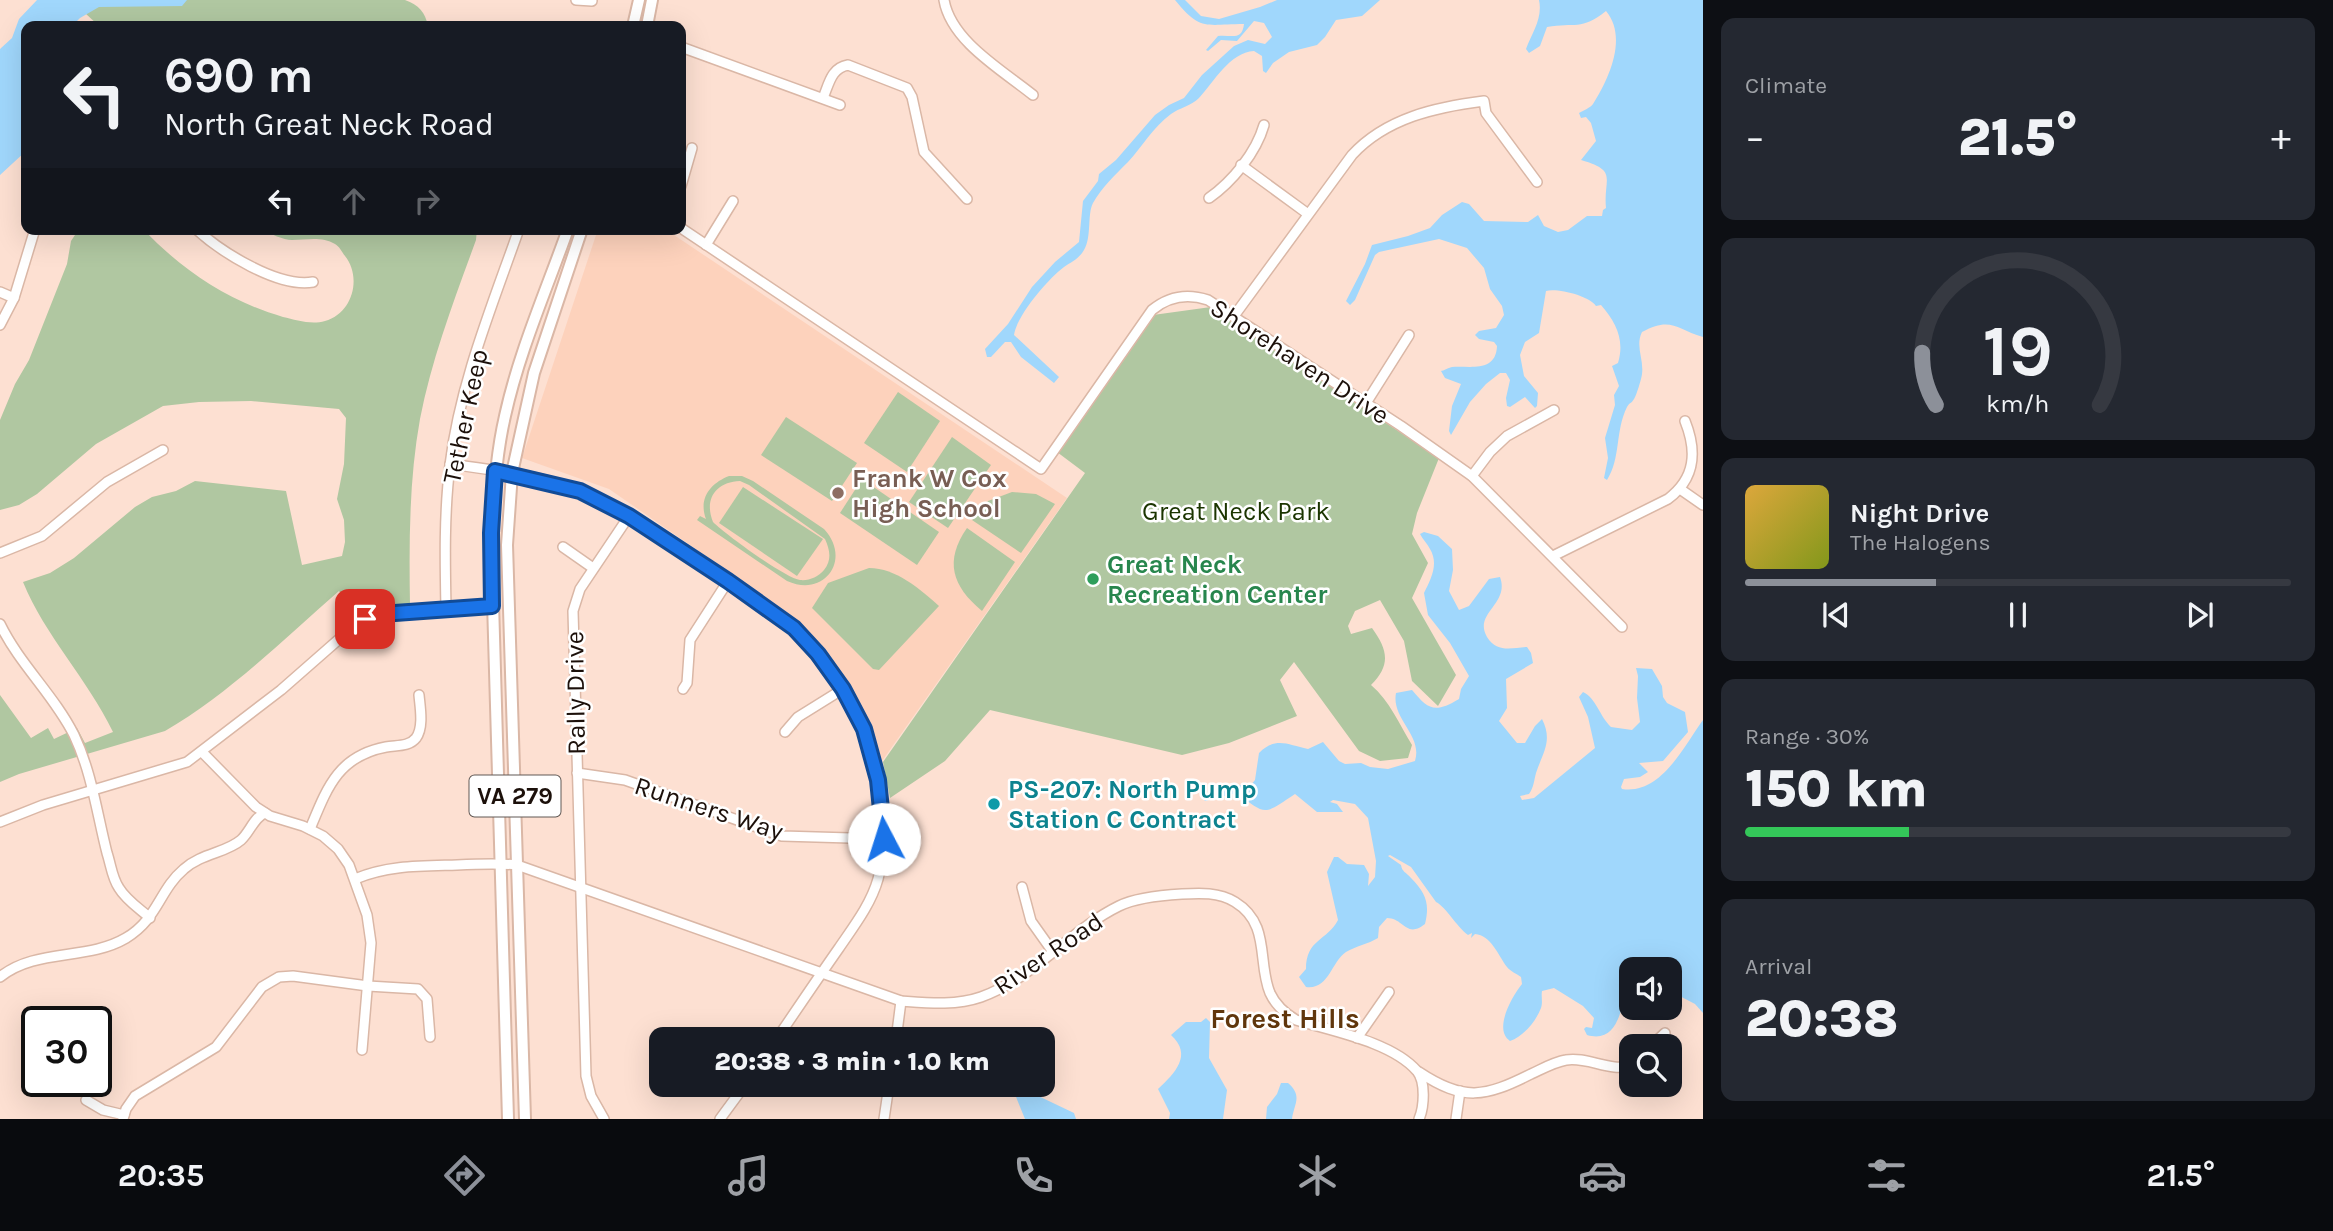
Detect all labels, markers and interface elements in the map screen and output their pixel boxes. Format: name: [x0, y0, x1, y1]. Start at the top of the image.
text: 690 m: [164, 47, 314, 104]
icon: left: [49, 49, 140, 140]
text: Climate: [1745, 72, 1827, 99]
text: North Great Neck Road: [164, 106, 494, 143]
text: 21.5°: [1958, 107, 2078, 168]
text: −: [1745, 115, 1765, 160]
text: +: [2271, 115, 2291, 160]
icon: left: [262, 182, 300, 220]
icon: ahead: [335, 182, 373, 220]
icon: right: [408, 182, 446, 220]
street label: Shorehaven Drive: [1204, 292, 1395, 431]
text: 19: [1983, 309, 2053, 394]
street label: Tether Keep: [436, 346, 495, 486]
text: km/h: [1986, 389, 2050, 418]
place label: Frank W Cox High School: [852, 463, 1007, 524]
marker: Frank W Cox High School: [830, 485, 846, 501]
park label: Great Neck Park: [1142, 496, 1330, 527]
text: Night Drive: [1850, 498, 1989, 529]
text: The Halogens: [1850, 529, 1990, 556]
place label: Great Neck Recreation Center: [1107, 549, 1328, 610]
marker: Great Neck Recreation Center: [1085, 571, 1101, 587]
pin: [335, 589, 395, 649]
icon: previous: [1817, 596, 1855, 634]
icon: pause: [1999, 596, 2037, 634]
icon: next: [2181, 596, 2219, 634]
icon: arrive: [346, 600, 384, 638]
street label: Rally Drive: [559, 631, 592, 755]
text: Range · 30%: [1745, 723, 1869, 750]
text: 150 km: [1745, 758, 1928, 819]
street label: Runners Way: [631, 770, 787, 847]
place label: PS-207: North Pump Station C Contract: [1008, 774, 1257, 835]
road number: VA 279: [470, 776, 560, 816]
marker: PS-207: North Pump Station C Contract: [986, 796, 1002, 812]
position arrow: [847, 802, 921, 876]
street label: River Road: [988, 905, 1109, 1001]
text: Arrival: [1745, 953, 1812, 980]
map controls: [1619, 957, 1682, 1097]
button: sound: [1619, 957, 1682, 1020]
text: 20:38: [1745, 988, 1898, 1049]
district label: Forest Hills: [1210, 1002, 1360, 1035]
speed limit sign: 30: [21, 1006, 112, 1097]
button: search: [1619, 1034, 1682, 1097]
text: 20:38 · 3 min · 1.0 km: [714, 1046, 990, 1077]
icon: directions: [440, 1151, 489, 1200]
icon: music: [724, 1151, 773, 1200]
icon: phone: [1009, 1151, 1058, 1200]
icon: climate: [1293, 1151, 1342, 1200]
icon: car: [1578, 1151, 1627, 1200]
icon: filters: [1862, 1151, 1911, 1200]
text: 20:35: [118, 1157, 204, 1194]
text: 21.5°: [2147, 1157, 2215, 1194]

